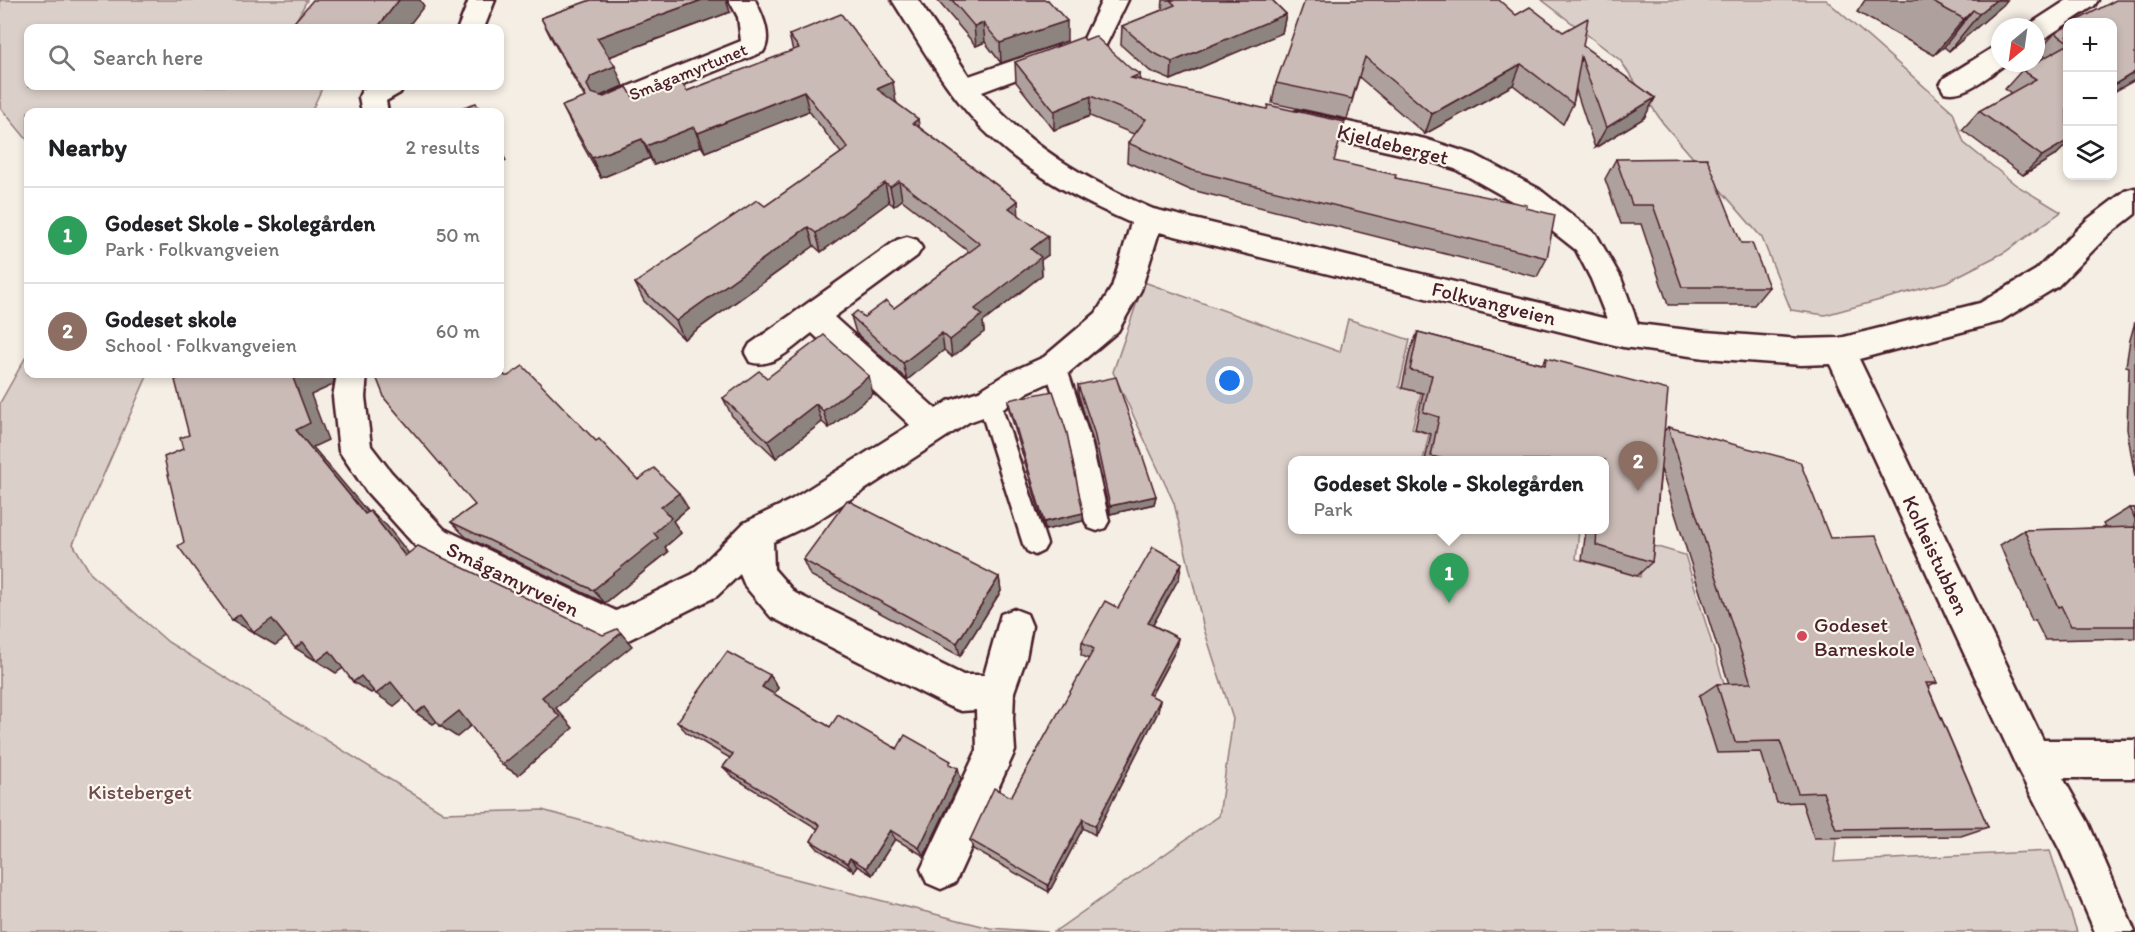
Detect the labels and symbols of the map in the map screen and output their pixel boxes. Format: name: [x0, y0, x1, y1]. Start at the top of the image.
north arrow: [1991, 18, 2045, 72]
street label: Smågamyrtunet: [626, 38, 751, 106]
street label: Kjeldeberget: [1335, 118, 1451, 170]
street label: Folkvangveien: [1429, 275, 1559, 331]
your location: [1215, 366, 1244, 395]
pin: 2: [1618, 442, 1658, 491]
street label: Kolheistubben: [1897, 491, 1975, 619]
street label: Smågamyrveien: [443, 536, 583, 622]
pin: 1: [1430, 554, 1468, 603]
place label: Godeset Barneskole: [1814, 612, 1915, 661]
marker: Godeset Barneskole: [1795, 629, 1809, 643]
park label: Kisteberget: [88, 779, 192, 804]

